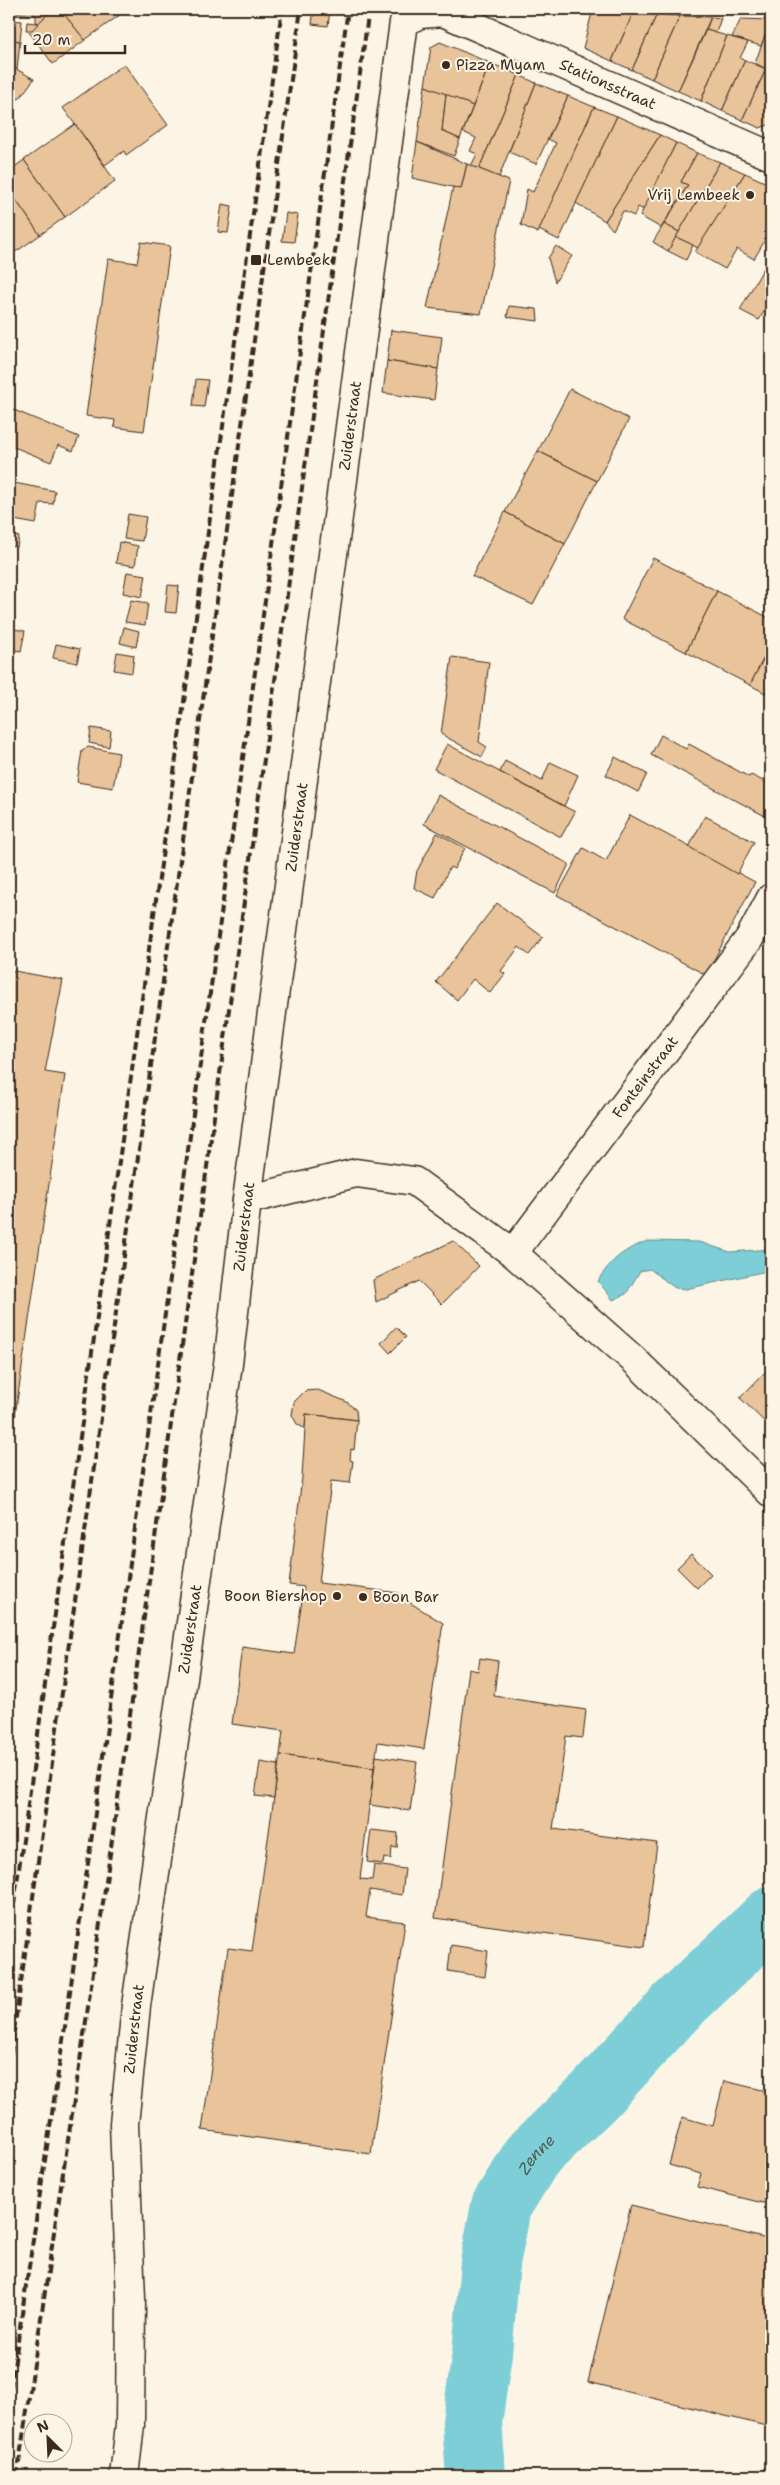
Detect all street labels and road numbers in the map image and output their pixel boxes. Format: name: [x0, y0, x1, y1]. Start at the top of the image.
street label: Stationsstraat: [556, 54, 659, 114]
street label: Zuiderstraat: [334, 380, 366, 471]
street label: Zuiderstraat: [281, 781, 313, 873]
street label: Fonteinstraat: [608, 1032, 683, 1122]
street label: Zuiderstraat: [229, 1181, 259, 1272]
street label: Zuiderstraat: [174, 1583, 206, 1675]
street label: Zuiderstraat: [119, 1983, 149, 2075]

